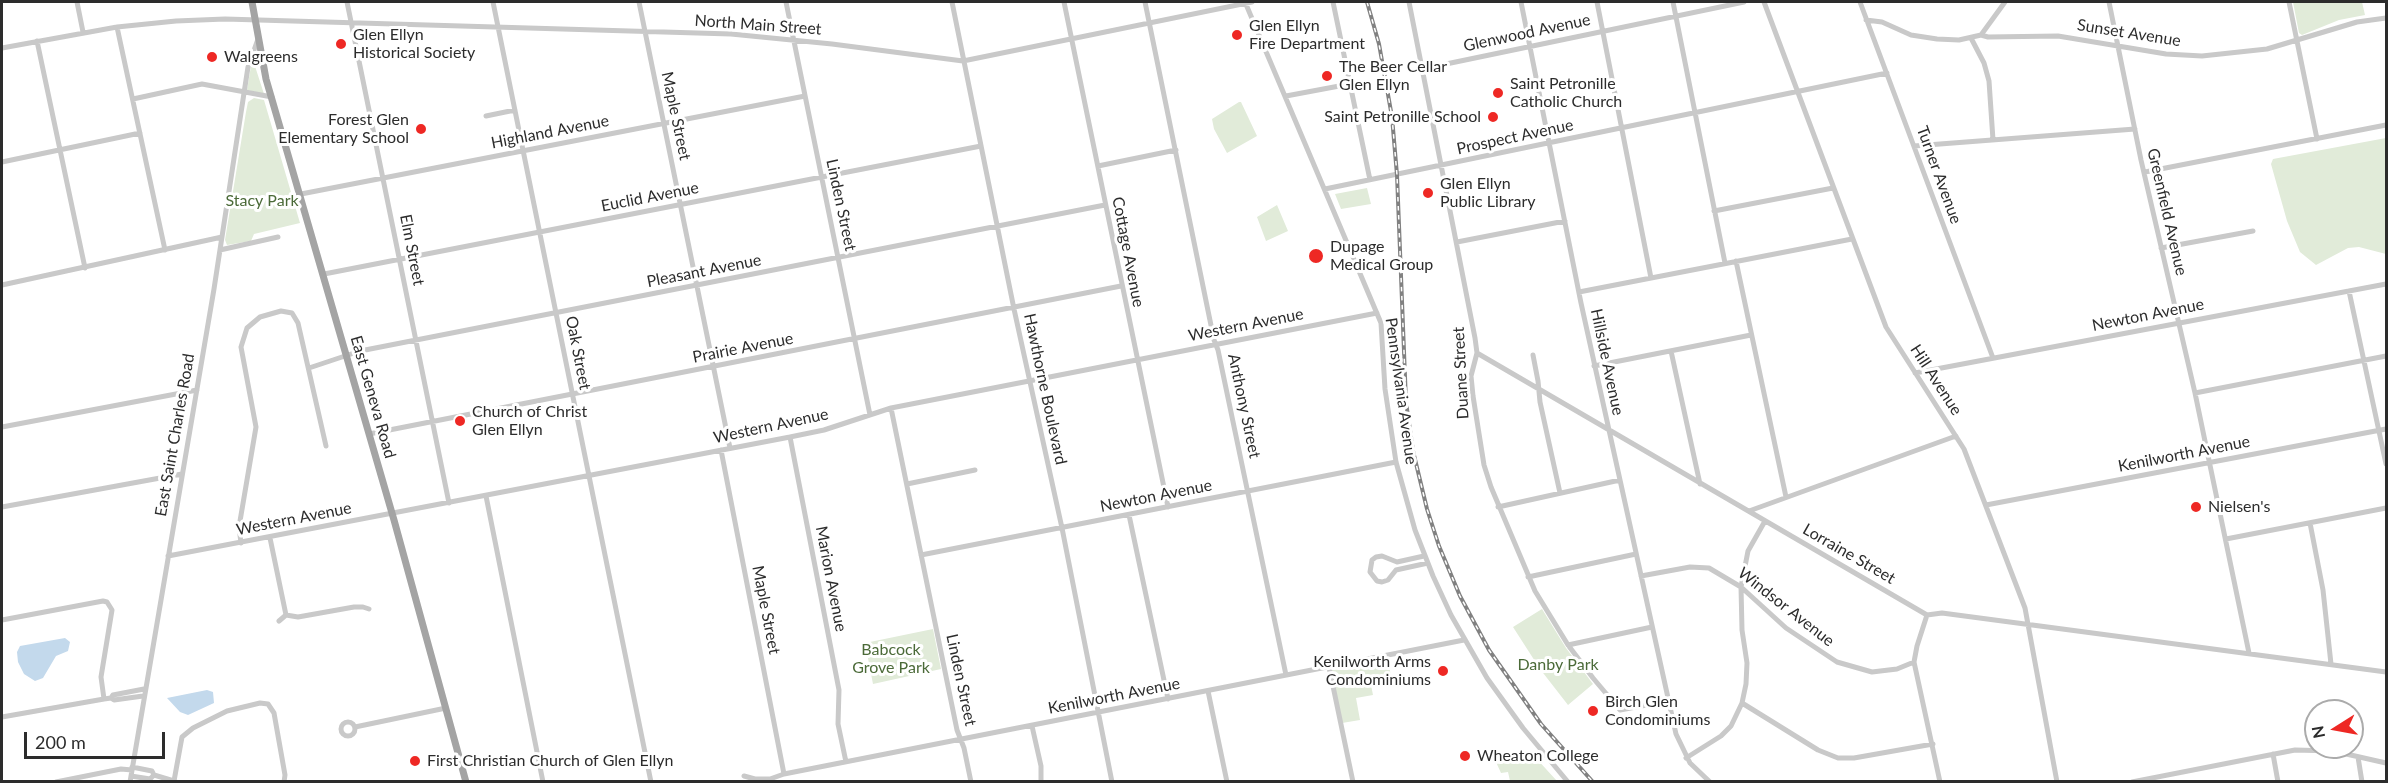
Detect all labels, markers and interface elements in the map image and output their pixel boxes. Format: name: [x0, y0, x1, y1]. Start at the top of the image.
street label: Glenwood Avenue: [1462, 10, 1592, 56]
street label: North Main Street: [694, 11, 822, 39]
street label: Sunset Avenue: [2076, 15, 2182, 51]
place label: Glen Ellyn Fire Department: [1249, 16, 1365, 54]
place label: Glen Ellyn Historical Society: [353, 25, 475, 63]
marker: Glen Ellyn Fire Department: [1230, 28, 1244, 42]
marker: Glen Ellyn Historical Society: [334, 37, 348, 51]
place label: Walgreens: [224, 47, 298, 67]
marker: Walgreens: [205, 50, 219, 64]
place label: The Beer Cellar Glen Ellyn: [1339, 57, 1447, 95]
marker: The Beer Cellar Glen Ellyn: [1320, 69, 1334, 83]
street label: Maple Street: [657, 70, 695, 162]
place label: Saint Petronille Catholic Church: [1510, 74, 1622, 112]
marker: Saint Petronille Catholic Church: [1491, 86, 1505, 100]
place label: Saint Petronille School: [1324, 107, 1481, 127]
place label: Forest Glen Elementary School: [278, 110, 409, 148]
marker: Saint Petronille School: [1486, 110, 1500, 124]
street label: Highland Avenue: [489, 111, 611, 153]
street label: Prospect Avenue: [1455, 115, 1575, 159]
marker: Forest Glen Elementary School: [414, 122, 428, 136]
street label: Turner Avenue: [1912, 123, 1966, 227]
street label: Greenfield Avenue: [2143, 146, 2191, 278]
street label: Linden Street: [822, 157, 860, 253]
place label: Glen Ellyn Public Library: [1440, 174, 1536, 212]
street label: Euclid Avenue: [600, 178, 700, 216]
marker: Glen Ellyn Public Library: [1421, 186, 1435, 200]
park label: Stacy Park: [225, 191, 299, 211]
street label: Cottage Avenue: [1108, 195, 1148, 309]
street label: Elm Street: [396, 213, 428, 287]
place label: Dupage Medical Group: [1330, 237, 1433, 275]
marker: Dupage Medical Group: [1307, 247, 1325, 265]
street label: Pleasant Avenue: [645, 250, 763, 292]
street label: Newton Avenue: [2090, 295, 2206, 335]
street label: Western Avenue: [1187, 304, 1305, 346]
street label: Hillside Avenue: [1586, 307, 1628, 417]
street label: Hawthorne Boulevard: [1020, 312, 1070, 466]
street label: Oak Street: [561, 314, 595, 392]
street label: Pennsylvania Avenue: [1381, 316, 1421, 466]
street label: Duane Street: [1449, 326, 1473, 420]
street label: Prairie Avenue: [691, 329, 795, 367]
street label: East Geneva Road: [346, 333, 400, 461]
street label: Hill Avenue: [1906, 341, 1966, 419]
street label: East Saint Charles Road: [151, 352, 199, 518]
street label: Anthony Street: [1224, 352, 1264, 460]
place label: Church of Christ Glen Ellyn: [472, 402, 587, 440]
street label: Western Avenue: [712, 404, 830, 448]
marker: Church of Christ Glen Ellyn: [453, 414, 467, 428]
street label: Kenilworth Avenue: [2116, 432, 2252, 476]
street label: Newton Avenue: [1098, 476, 1214, 516]
place label: Nielsen's: [2208, 497, 2270, 517]
street label: Western Avenue: [235, 498, 353, 540]
marker: Nielsen's: [2189, 500, 2203, 514]
street label: Lorraine Street: [1799, 520, 1899, 588]
street label: Marion Avenue: [811, 525, 851, 633]
street label: Windsor Avenue: [1734, 563, 1838, 651]
street label: Maple Street: [748, 564, 784, 656]
street label: Linden Street: [942, 632, 980, 728]
park label: Babcock Grove Park: [852, 640, 930, 678]
place label: Kenilworth Arms Condominiums: [1313, 652, 1431, 690]
park label: Danby Park: [1517, 655, 1599, 675]
marker: Kenilworth Arms Condominiums: [1436, 664, 1450, 678]
street label: Kenilworth Avenue: [1046, 674, 1182, 718]
place label: Birch Glen Condominiums: [1605, 692, 1710, 730]
north arrow: [2304, 699, 2364, 759]
marker: Birch Glen Condominiums: [1586, 704, 1600, 718]
scale bar: [27, 720, 168, 758]
text: N: [2307, 724, 2328, 740]
text: 200 m: [35, 731, 86, 753]
place label: Wheaton College: [1477, 746, 1599, 766]
marker: Wheaton College: [1458, 749, 1472, 763]
place label: First Christian Church of Glen Ellyn: [427, 751, 673, 771]
marker: First Christian Church of Glen Ellyn: [408, 754, 422, 768]

